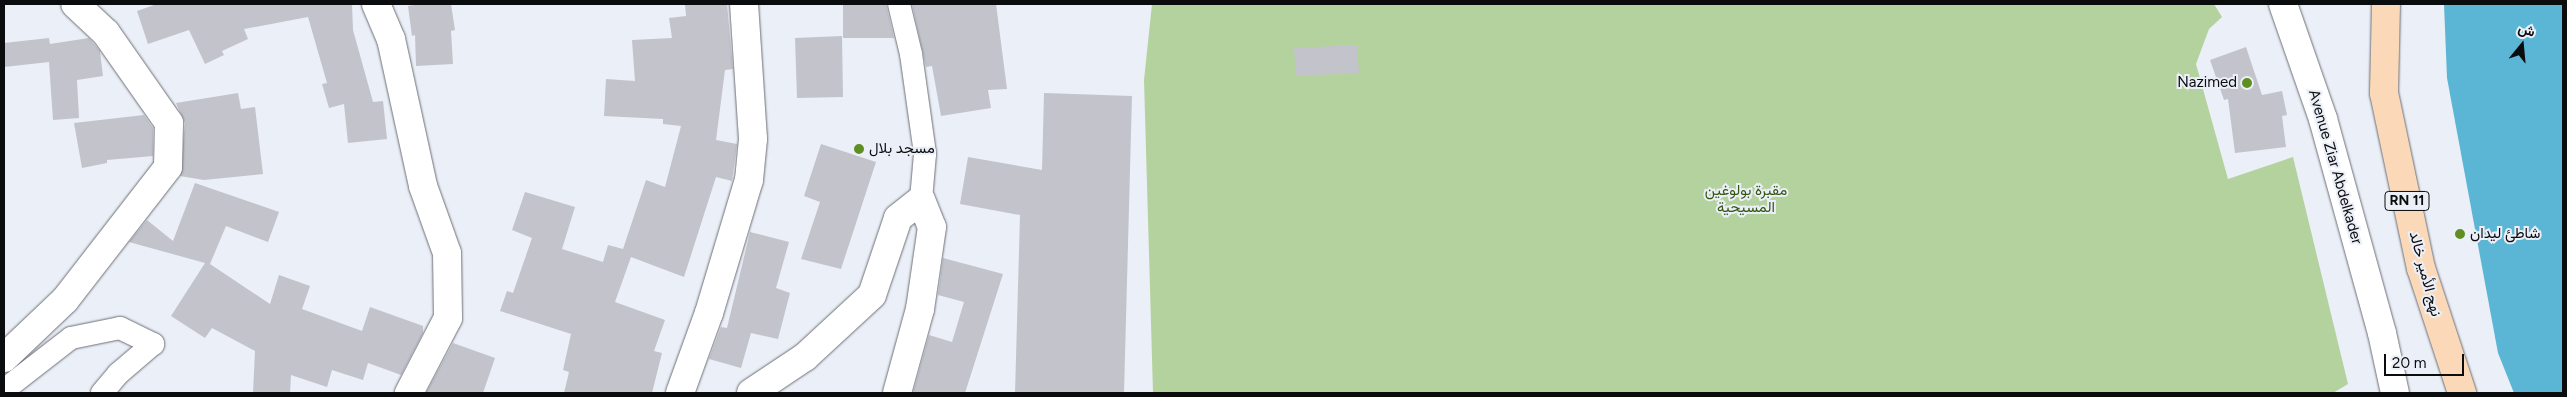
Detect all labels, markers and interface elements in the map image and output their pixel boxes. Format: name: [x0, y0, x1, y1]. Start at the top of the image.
north arrow: [2497, 20, 2547, 70]
text: ش: [2516, 20, 2537, 41]
place label: Nazimed: [2177, 74, 2237, 92]
marker: Nazimed: [2241, 77, 2253, 89]
street label: Avenue Ziar Abdelkader: [2304, 88, 2366, 246]
place label: مسجد بلال: [869, 140, 935, 158]
marker: مسجد بلال: [853, 143, 865, 155]
park label: مقبرة بولوغين المسيحية: [1705, 181, 1787, 216]
road number: RN 11: [2384, 190, 2430, 212]
place label: شاطئ ليدان: [2470, 225, 2540, 243]
marker: شاطئ ليدان: [2454, 228, 2466, 240]
street label: نهج الأمير خالد: [2405, 229, 2445, 319]
scale bar: [2387, 344, 2467, 376]
text: 20 m: [2392, 354, 2426, 372]

